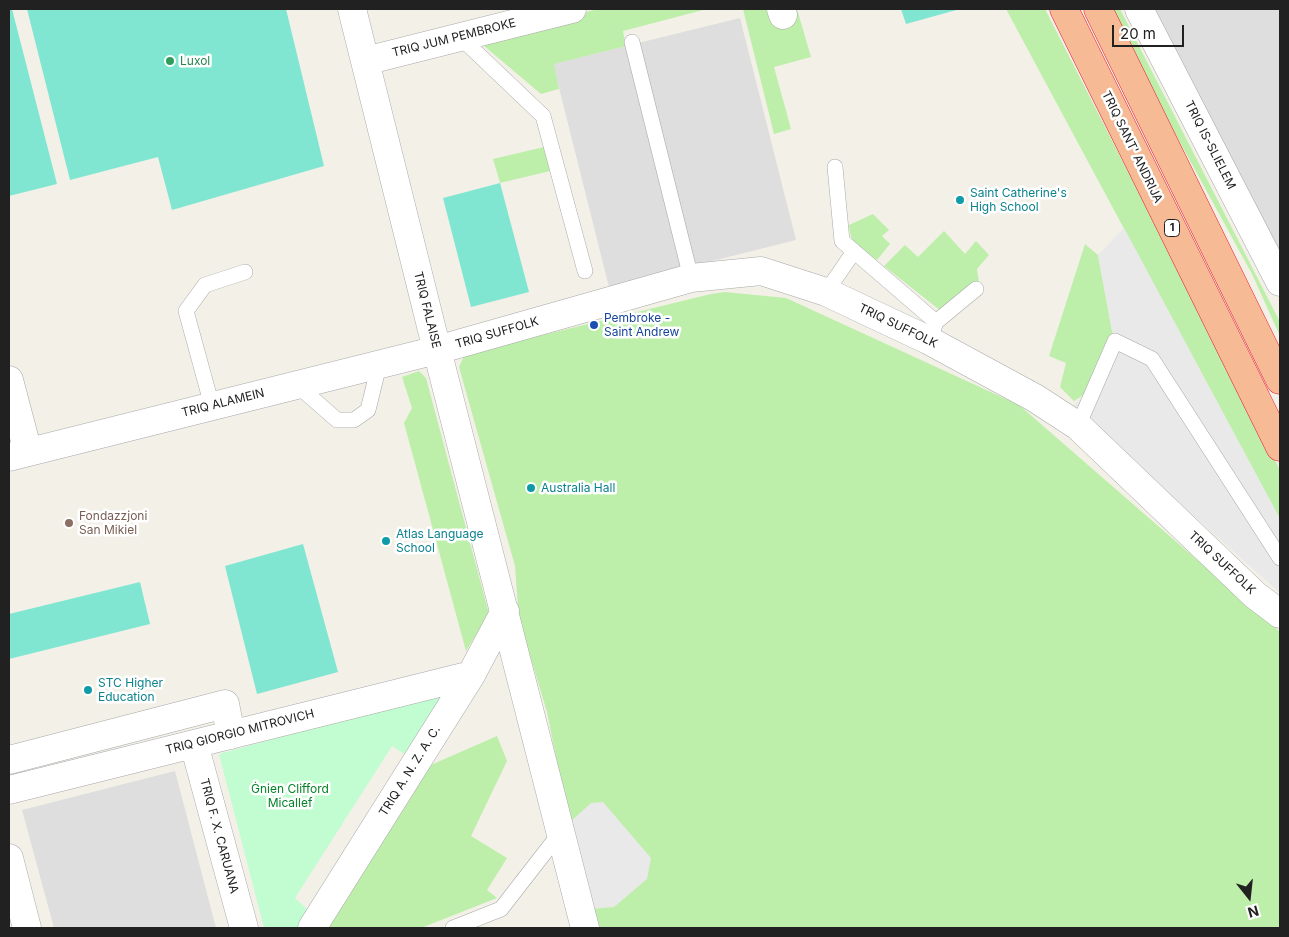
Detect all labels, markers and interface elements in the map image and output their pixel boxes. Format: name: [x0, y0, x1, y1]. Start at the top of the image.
scale bar: [1114, 15, 1186, 47]
street label: TRIQ JUM PEMBROKE: [391, 16, 517, 60]
text: 20 m: [1120, 24, 1156, 43]
place label: Luxol: [180, 54, 210, 68]
marker: Luxol: [164, 55, 176, 67]
street label: TRIQ SANT' ANDRIJA: [1099, 89, 1165, 205]
street label: TRIQ IS-SLIELEM: [1181, 98, 1239, 192]
place label: Saint Catherine's High School: [970, 186, 1067, 214]
marker: Saint Catherine's High School: [954, 194, 966, 206]
road number: 1: [1164, 220, 1180, 237]
street label: TRIQ FALAISE: [410, 270, 444, 350]
street label: TRIQ SUFFOLK: [856, 301, 940, 351]
place label: Pembroke - Saint Andrew: [604, 311, 679, 339]
street label: TRIQ SUFFOLK: [454, 314, 540, 352]
marker: Pembroke - Saint Andrew: [588, 319, 600, 331]
street label: TRIQ ALAMEIN: [180, 386, 266, 420]
place label: Australia Hall: [541, 481, 615, 495]
marker: Australia Hall: [525, 482, 537, 494]
place label: Fondazzjoni San Mikiel: [79, 509, 147, 537]
marker: Fondazzjoni San Mikiel: [63, 517, 75, 529]
place label: Atlas Language School: [396, 527, 483, 555]
street label: TRIQ SUFFOLK: [1186, 528, 1258, 598]
marker: Atlas Language School: [380, 535, 392, 547]
place label: STC Higher Education: [98, 676, 163, 704]
marker: STC Higher Education: [82, 684, 94, 696]
street label: TRIQ GIORGIO MITROVICH: [164, 707, 316, 757]
street label: TRIQ A. N. Z. A. C.: [376, 723, 444, 819]
street label: TRIQ F. X. CARUANA: [197, 777, 241, 895]
park label: Ġnien Clifford Micallef: [251, 782, 329, 810]
north arrow: [1224, 872, 1274, 922]
text: N: [1246, 902, 1261, 922]

